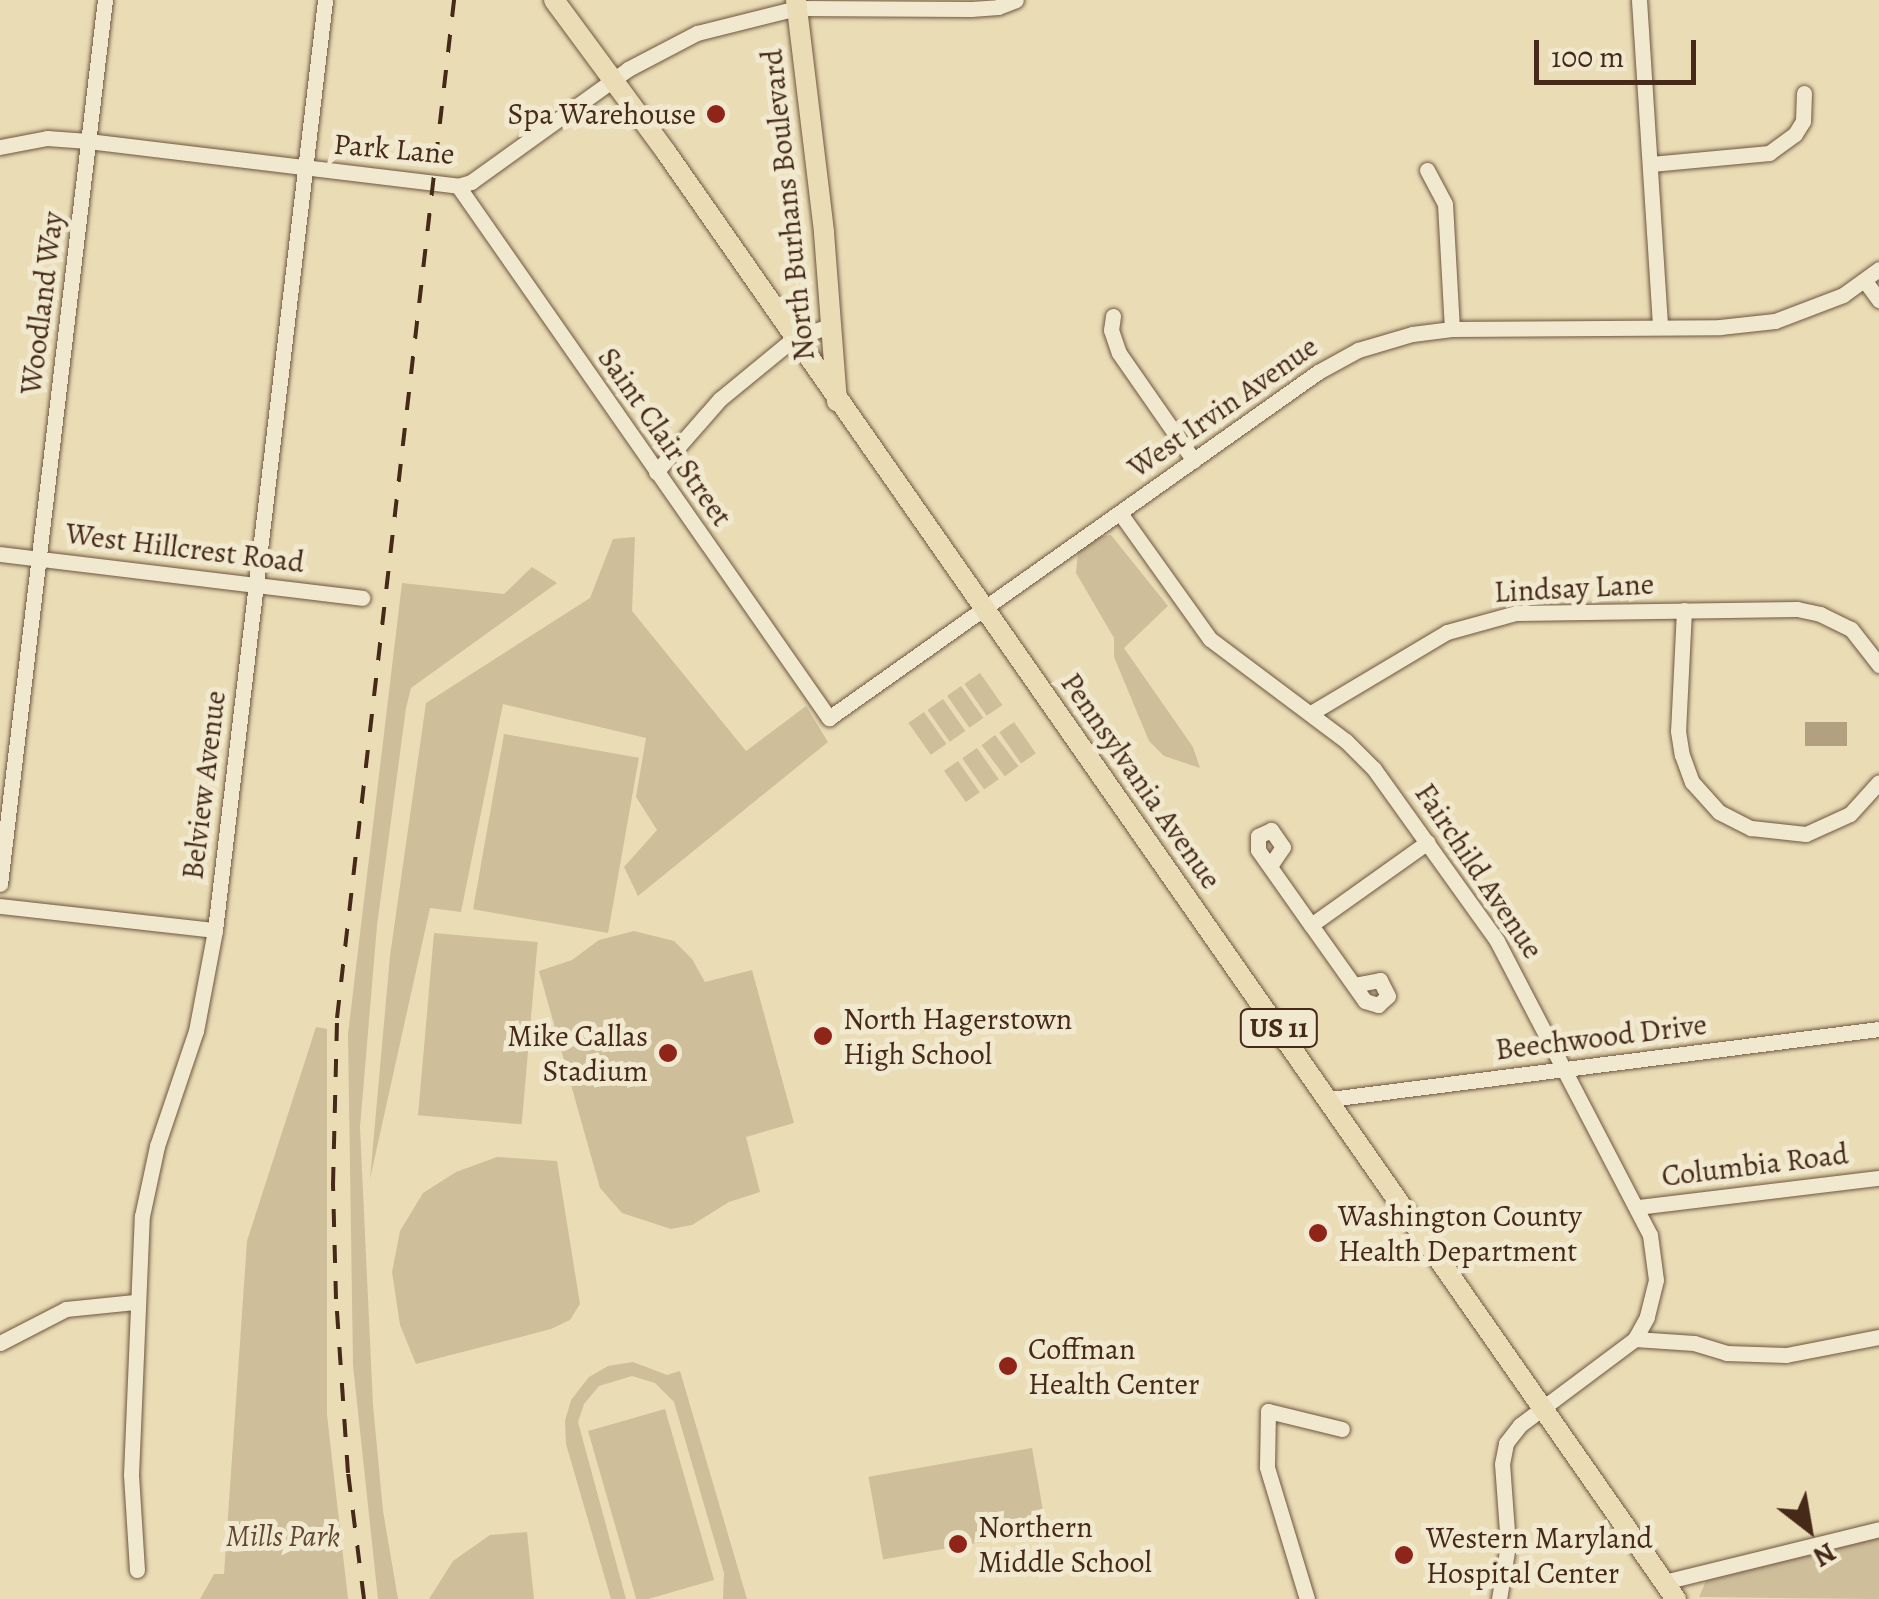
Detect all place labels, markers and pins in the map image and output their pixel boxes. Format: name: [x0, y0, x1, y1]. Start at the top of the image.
place label: Spa Warehouse: [507, 96, 696, 132]
marker: Spa Warehouse: [705, 103, 727, 125]
place label: North Hagerstown High School: [843, 1001, 1072, 1072]
place label: Mike Callas Stadium: [507, 1018, 648, 1088]
marker: North Hagerstown High School: [812, 1025, 834, 1047]
marker: Mike Callas Stadium: [657, 1042, 679, 1064]
place label: Washington County Health Department: [1338, 1198, 1582, 1268]
marker: Washington County Health Department: [1307, 1222, 1329, 1244]
place label: Coffman Health Center: [1028, 1331, 1200, 1402]
marker: Coffman Health Center: [997, 1355, 1019, 1377]
place label: Northern Middle School: [978, 1509, 1152, 1580]
place label: Western Maryland Hospital Center: [1426, 1520, 1653, 1590]
marker: Northern Middle School: [947, 1533, 969, 1555]
marker: Western Maryland Hospital Center: [1391, 1542, 1417, 1568]

